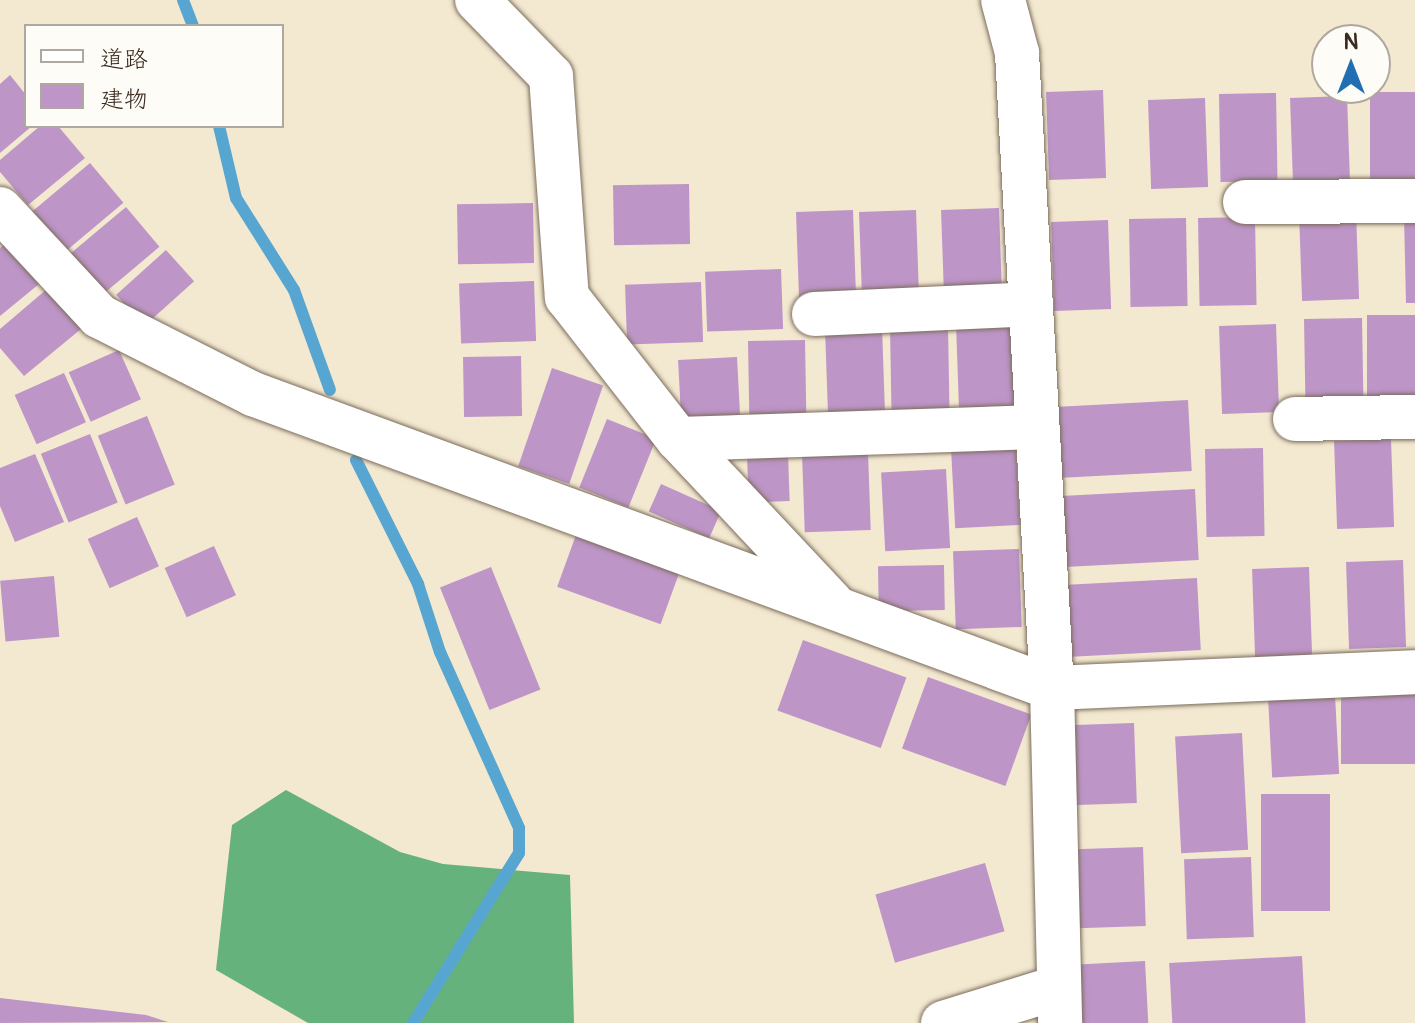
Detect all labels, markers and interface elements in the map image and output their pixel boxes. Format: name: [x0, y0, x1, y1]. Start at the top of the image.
legend: [24, 24, 284, 128]
north arrow: [1311, 24, 1391, 104]
text: N: [1344, 28, 1358, 56]
text: 道路: [100, 45, 148, 74]
text: 建物: [100, 85, 148, 114]

